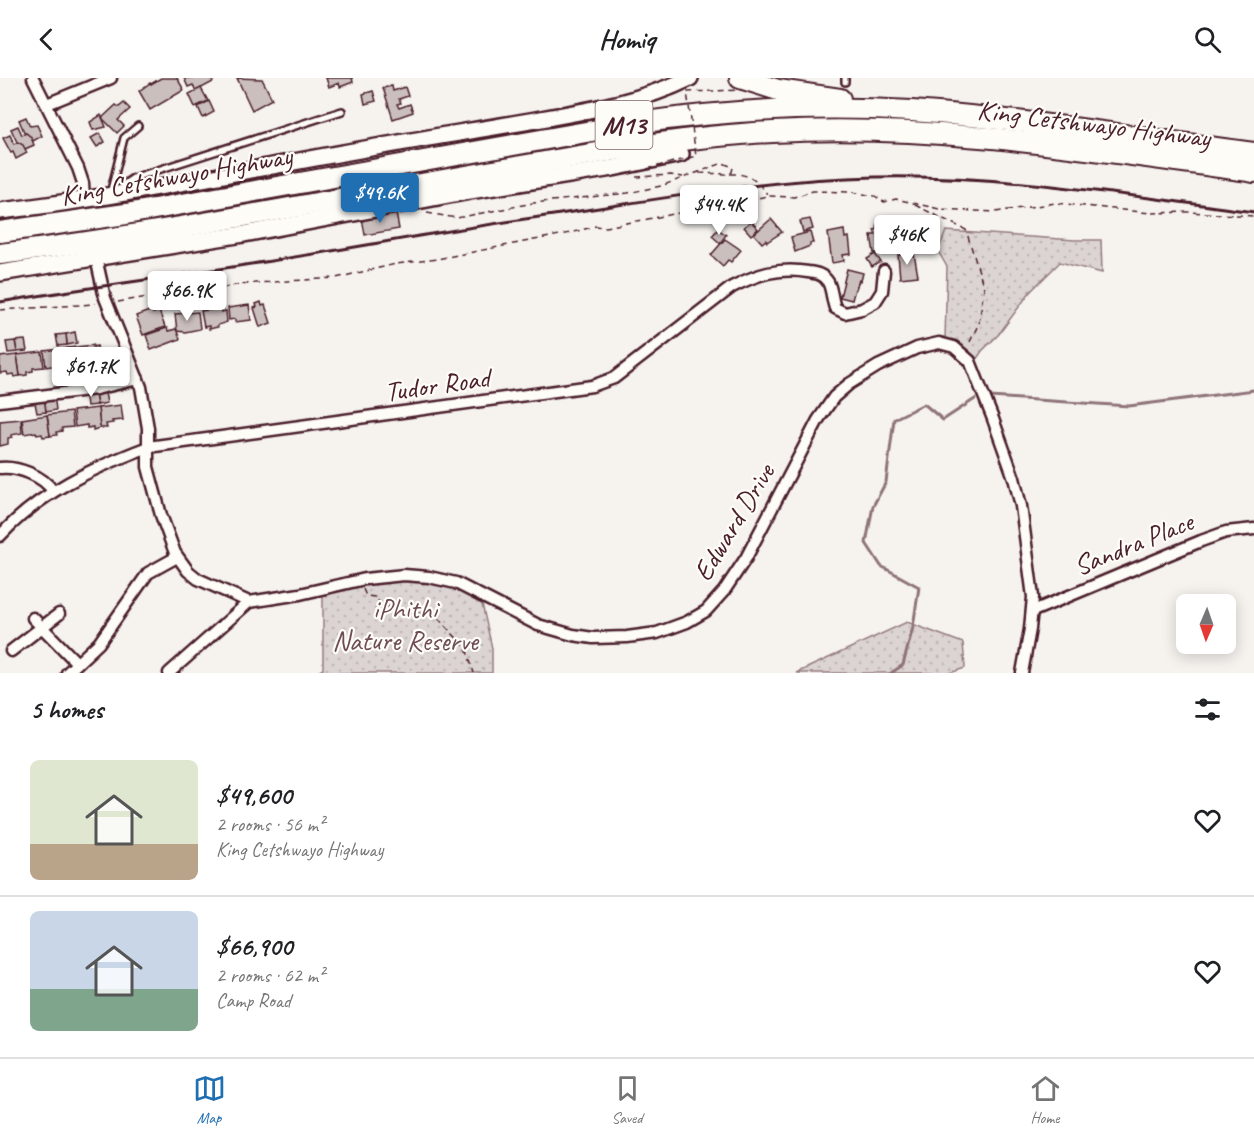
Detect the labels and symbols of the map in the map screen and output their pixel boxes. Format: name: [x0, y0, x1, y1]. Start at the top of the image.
street label: King Cetshwayo Highway: [976, 92, 1215, 155]
road number: M13: [596, 101, 652, 149]
street label: King Cetshwayo Highway: [58, 137, 297, 213]
pin: $49.6K: [331, 173, 429, 224]
pin: $44.4K: [670, 185, 768, 236]
pin: $46K: [871, 215, 943, 266]
pin: $66.9K: [138, 271, 236, 322]
pin: $61.7K: [42, 347, 140, 398]
street label: Tudor Road: [382, 359, 496, 409]
street label: Edward Drive: [685, 456, 783, 587]
street label: Sandra Place: [1068, 503, 1200, 583]
park label: iPhithi Nature Reserve: [332, 591, 480, 658]
north arrow: [1176, 594, 1236, 654]

